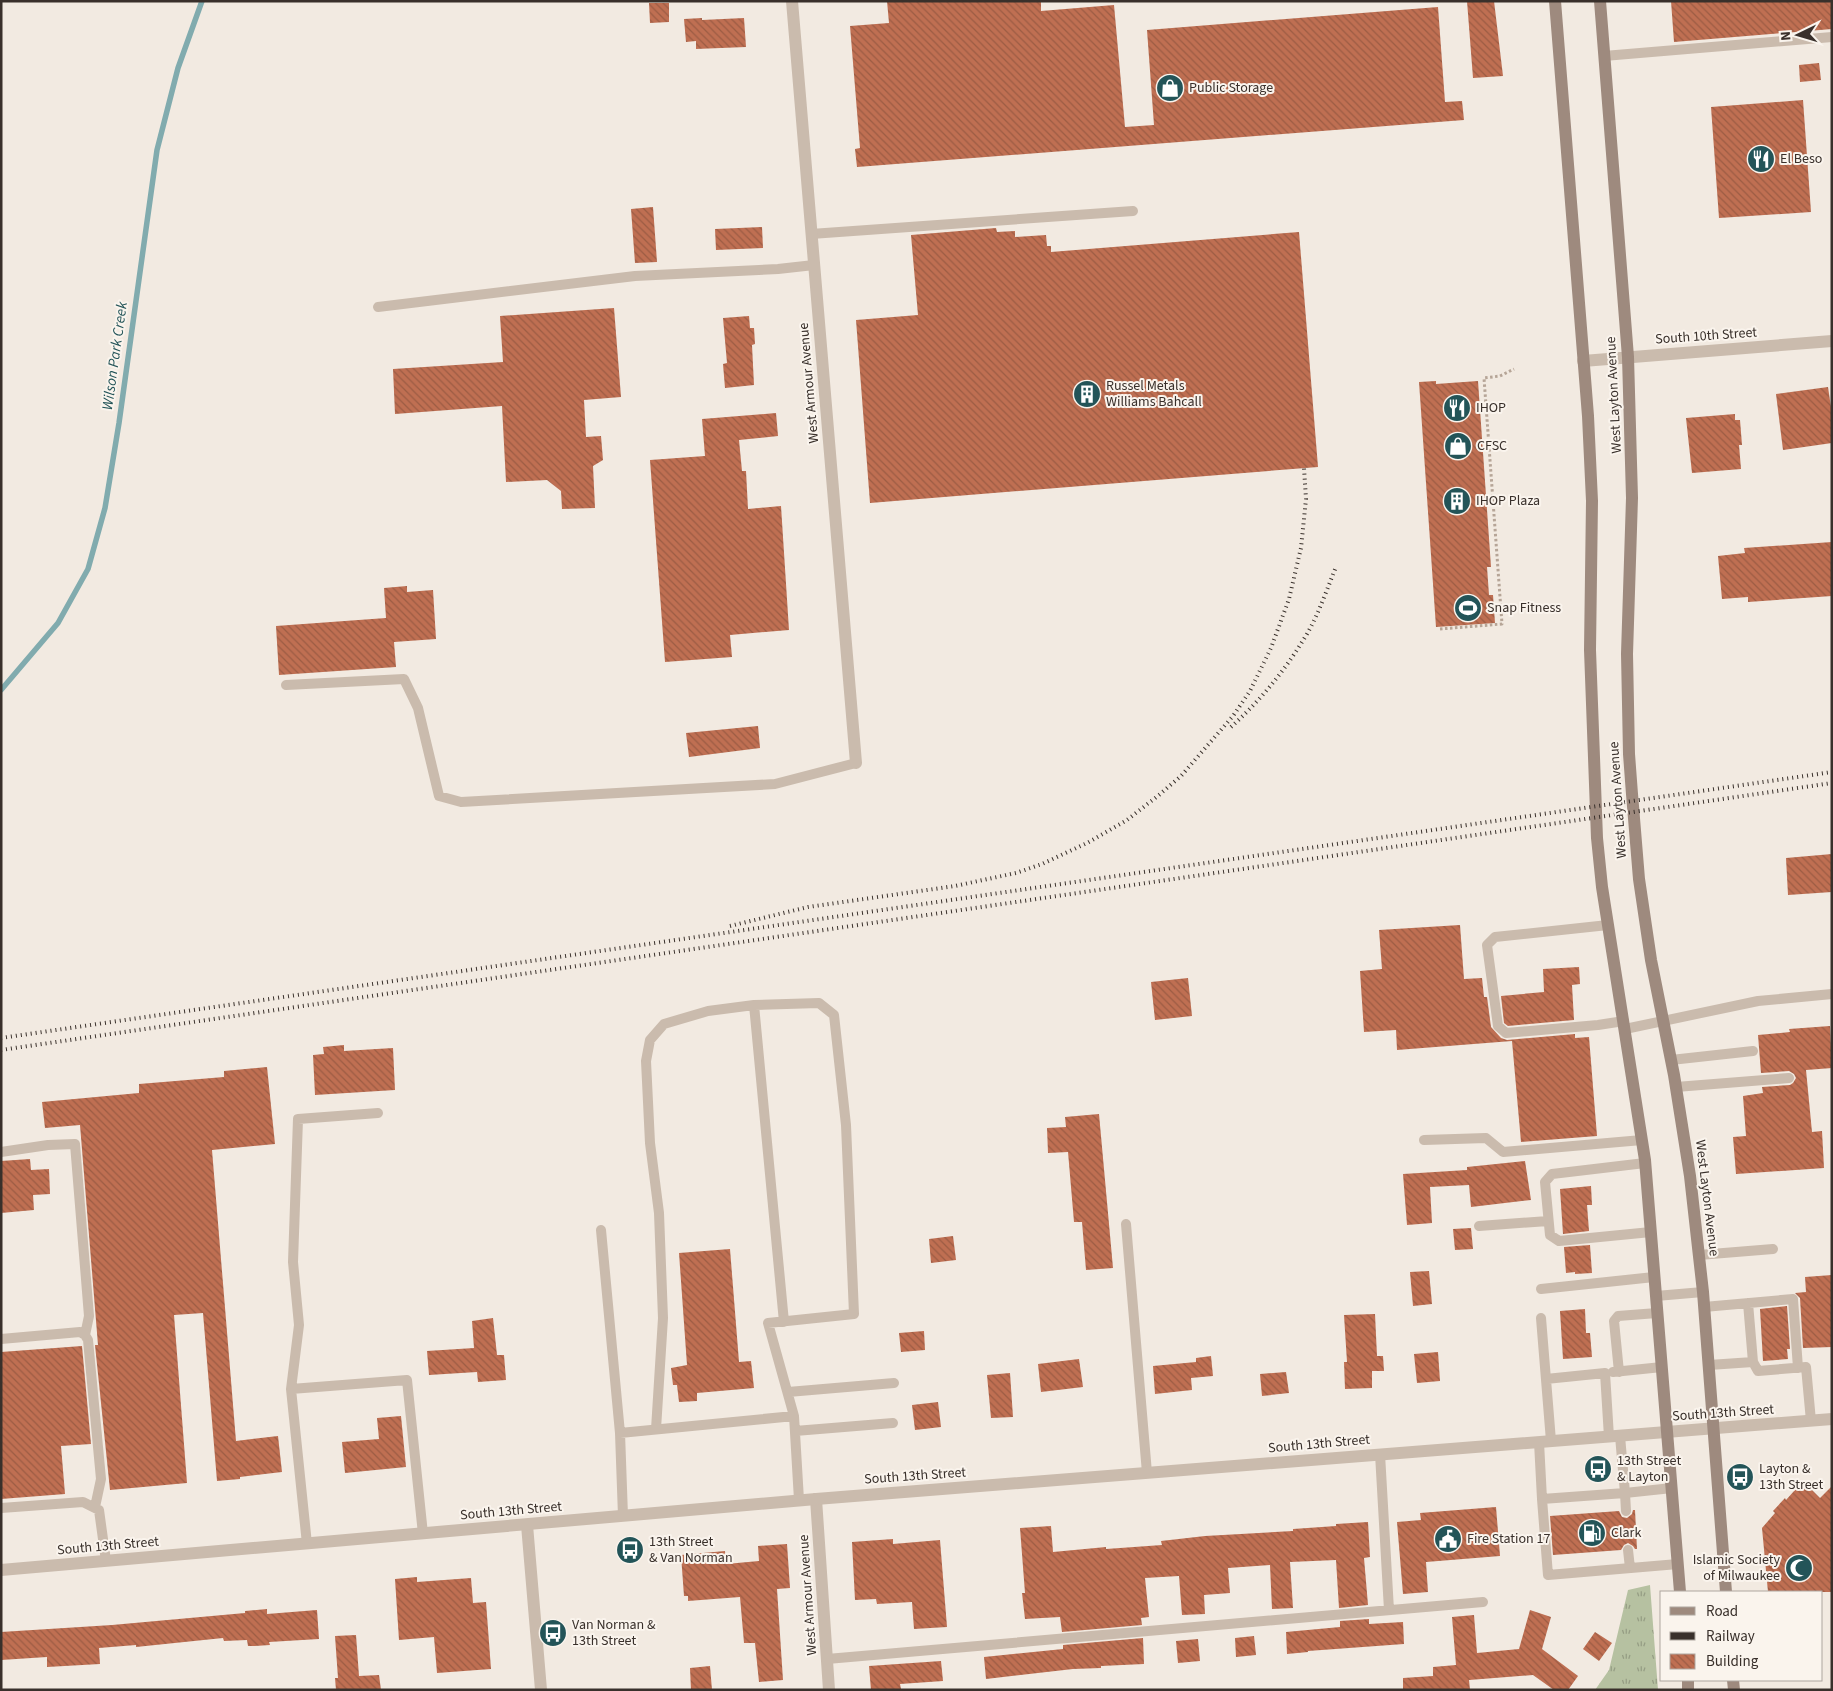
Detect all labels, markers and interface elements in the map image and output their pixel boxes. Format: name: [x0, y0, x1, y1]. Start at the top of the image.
north arrow: [1773, 10, 1823, 60]
text: N: [1776, 31, 1796, 42]
shop icon: Public Storage: [1155, 73, 1185, 103]
place label: Public Storage: [1189, 78, 1273, 98]
restaurant icon: El Beso: [1746, 144, 1776, 174]
place label: El Beso: [1780, 149, 1822, 169]
water label: Wilson Park Creek: [97, 300, 133, 412]
street label: West Armour Avenue: [794, 322, 824, 444]
street label: South 10th Street: [1654, 322, 1758, 350]
street label: West Layton Avenue: [1601, 336, 1627, 454]
place label: Russel Metals Williams Bahcall: [1106, 376, 1202, 412]
building icon: Russel Metals Williams Bahcall: [1072, 379, 1102, 409]
restaurant icon: IHOP: [1442, 393, 1472, 423]
place label: IHOP: [1476, 398, 1506, 418]
shop icon: CFSC: [1443, 431, 1473, 461]
place label: CFSC: [1477, 436, 1507, 456]
building icon: IHOP Plaza: [1442, 486, 1472, 516]
place label: IHOP Plaza: [1476, 491, 1540, 511]
sports icon: Snap Fitness: [1453, 593, 1483, 623]
place label: Snap Fitness: [1487, 598, 1561, 618]
street label: West Layton Avenue: [1604, 741, 1632, 859]
street label: West Layton Avenue: [1690, 1139, 1724, 1257]
street label: South 13th Street: [1671, 1399, 1775, 1427]
street label: South 13th Street: [1267, 1430, 1371, 1458]
place label: 13th Street & Layton: [1617, 1451, 1681, 1487]
bus stop icon: 13th Street & Layton: [1583, 1454, 1613, 1484]
place label: Layton & 13th Street: [1759, 1459, 1823, 1495]
street label: South 13th Street: [863, 1462, 967, 1490]
bus stop icon: Layton & 13th Street: [1725, 1462, 1755, 1492]
street label: South 13th Street: [459, 1497, 563, 1525]
fuel station icon: Clark: [1577, 1518, 1607, 1548]
place label: Clark: [1611, 1523, 1641, 1543]
public building icon: Fire Station 17: [1433, 1524, 1463, 1554]
place label: Fire Station 17: [1467, 1529, 1550, 1549]
street label: South 13th Street: [56, 1532, 160, 1560]
place label: 13th Street & Van Norman: [649, 1532, 733, 1568]
street label: West Armour Avenue: [794, 1534, 822, 1656]
bus stop icon: 13th Street & Van Norman: [615, 1535, 645, 1565]
place label: Islamic Society of Milwaukee: [1693, 1550, 1780, 1586]
mosque icon: Islamic Society of Milwaukee: [1784, 1553, 1814, 1583]
legend: [1660, 1591, 1823, 1681]
text: Road: [1706, 1601, 1738, 1622]
place label: Van Norman & 13th Street: [572, 1615, 656, 1651]
bus stop icon: Van Norman & 13th Street: [538, 1618, 568, 1648]
text: Railway: [1706, 1626, 1755, 1647]
text: Building: [1706, 1651, 1759, 1672]

